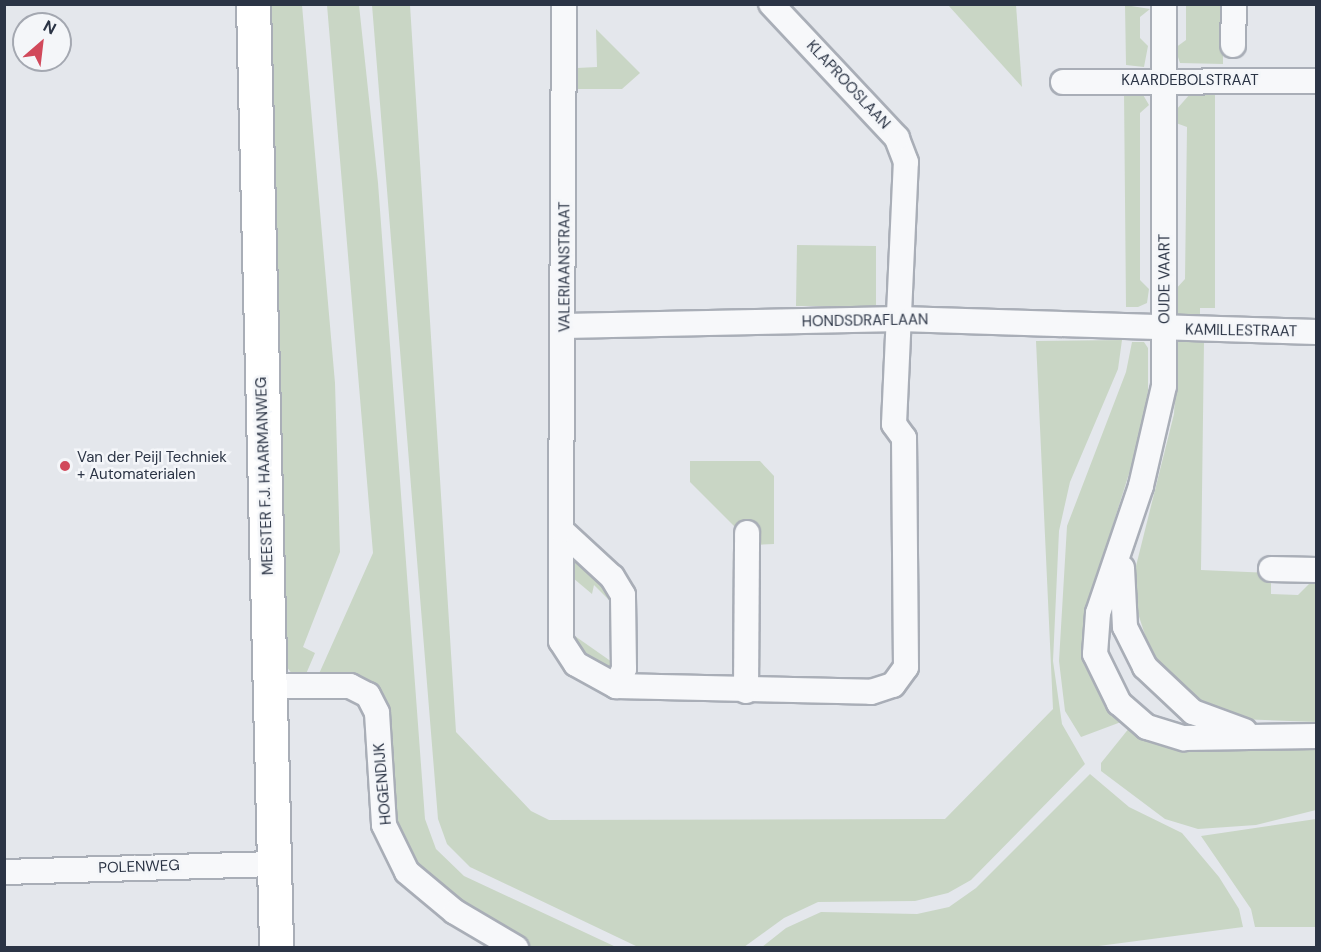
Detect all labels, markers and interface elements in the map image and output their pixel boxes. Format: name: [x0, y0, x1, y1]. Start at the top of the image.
north arrow: [12, 12, 72, 72]
text: N: [40, 15, 60, 39]
street label: KLAPROOSLAAN: [802, 37, 894, 133]
street label: KAARDEBOLSTRAAT: [1121, 72, 1259, 90]
street label: VALERIAANSTRAAT: [556, 202, 574, 332]
street label: OUDE VAART: [1156, 234, 1174, 324]
street label: HONDSDRAFLAAN: [802, 311, 928, 331]
street label: KAMILLESTRAAT: [1185, 321, 1297, 341]
street label: MEESTER F.J. HAARMANWEG: [253, 377, 277, 575]
place label: Van der Peijl Techniek + Automaterialen: [77, 448, 227, 483]
marker: Van der Peijl Techniek + Automaterialen: [58, 459, 72, 473]
street label: HOGENDIJK: [370, 742, 396, 826]
street label: POLENWEG: [98, 857, 180, 877]

